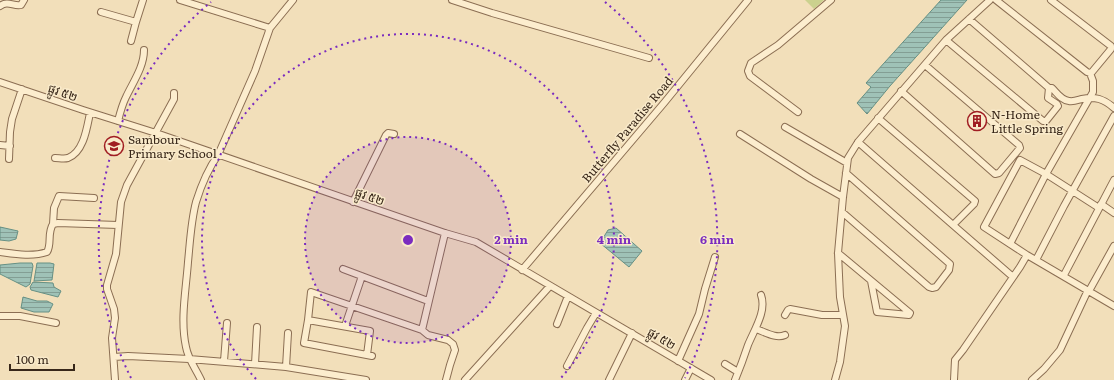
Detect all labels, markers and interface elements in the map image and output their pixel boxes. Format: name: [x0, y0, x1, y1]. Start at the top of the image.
street label: Butterfly Paradise Road: [577, 72, 677, 186]
street label: ផ្លូវ ៥២: [45, 79, 80, 108]
place label: N-Home Little Spring: [991, 105, 1064, 137]
building icon: N-Home Little Spring: [966, 110, 988, 132]
place label: Sambour Primary School: [128, 130, 217, 162]
school or university icon: Sambour Primary School: [103, 135, 125, 157]
street label: ផ្លូវ ៥២: [352, 183, 387, 212]
text: 2 min: [494, 230, 528, 248]
text: 4 min: [597, 230, 632, 248]
text: 6 min: [700, 230, 735, 248]
centre of rings: [401, 233, 415, 247]
street label: ផ្លូវ ៥២: [643, 322, 680, 356]
scale bar: [10, 346, 74, 372]
text: 100 m: [16, 350, 49, 368]

